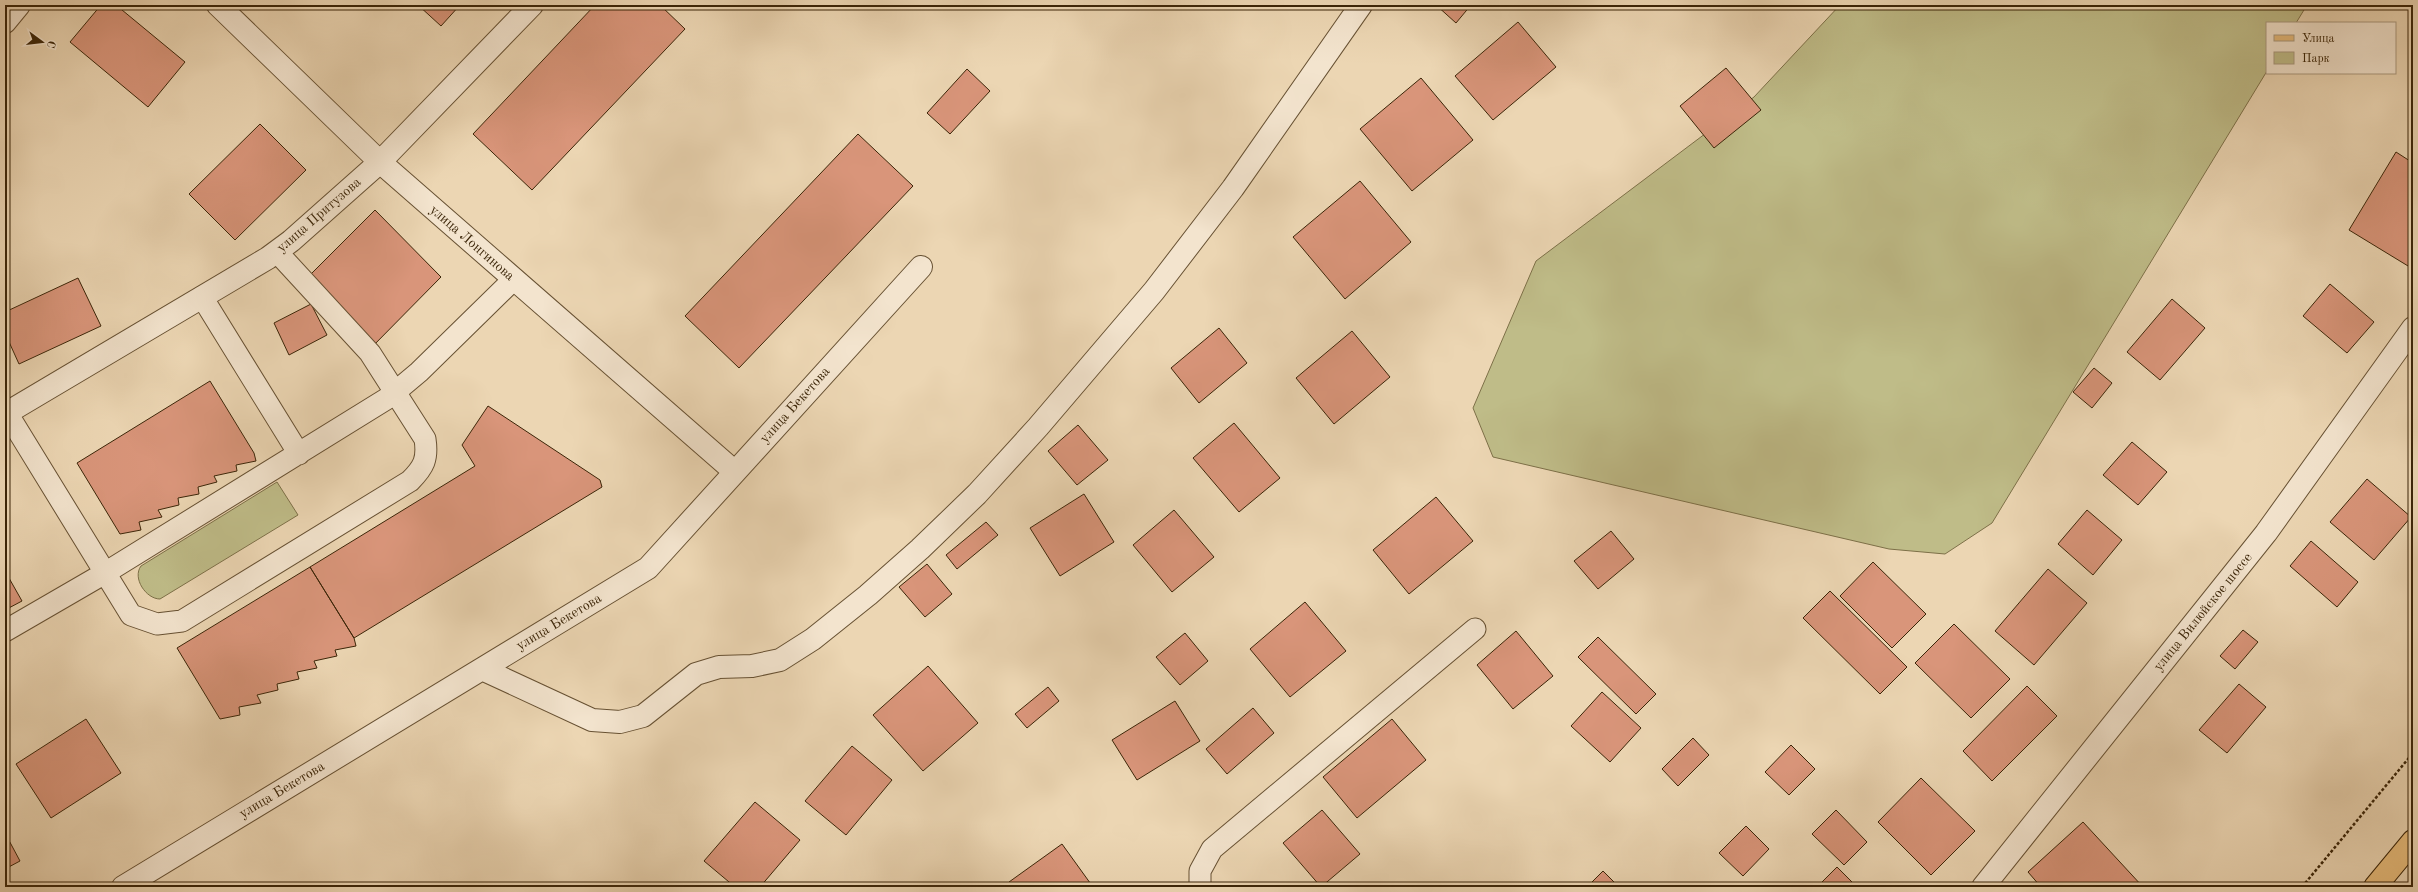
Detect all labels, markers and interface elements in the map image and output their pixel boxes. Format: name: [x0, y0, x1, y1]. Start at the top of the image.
north arrow: [22, 22, 62, 62]
legend: [2266, 22, 2396, 74]
text: Улица: [2302, 33, 2335, 45]
text: С: [44, 39, 56, 49]
text: Парк: [2302, 53, 2330, 65]
street label: улица Притузова: [274, 175, 364, 255]
street label: улица Лонгинова: [427, 203, 517, 283]
street label: улица Бекетова: [757, 364, 833, 446]
street label: улица Вилюйское шоссе: [2151, 550, 2255, 674]
street label: улица Бекетова: [514, 591, 604, 653]
street label: улица Бекетова: [237, 759, 327, 821]

